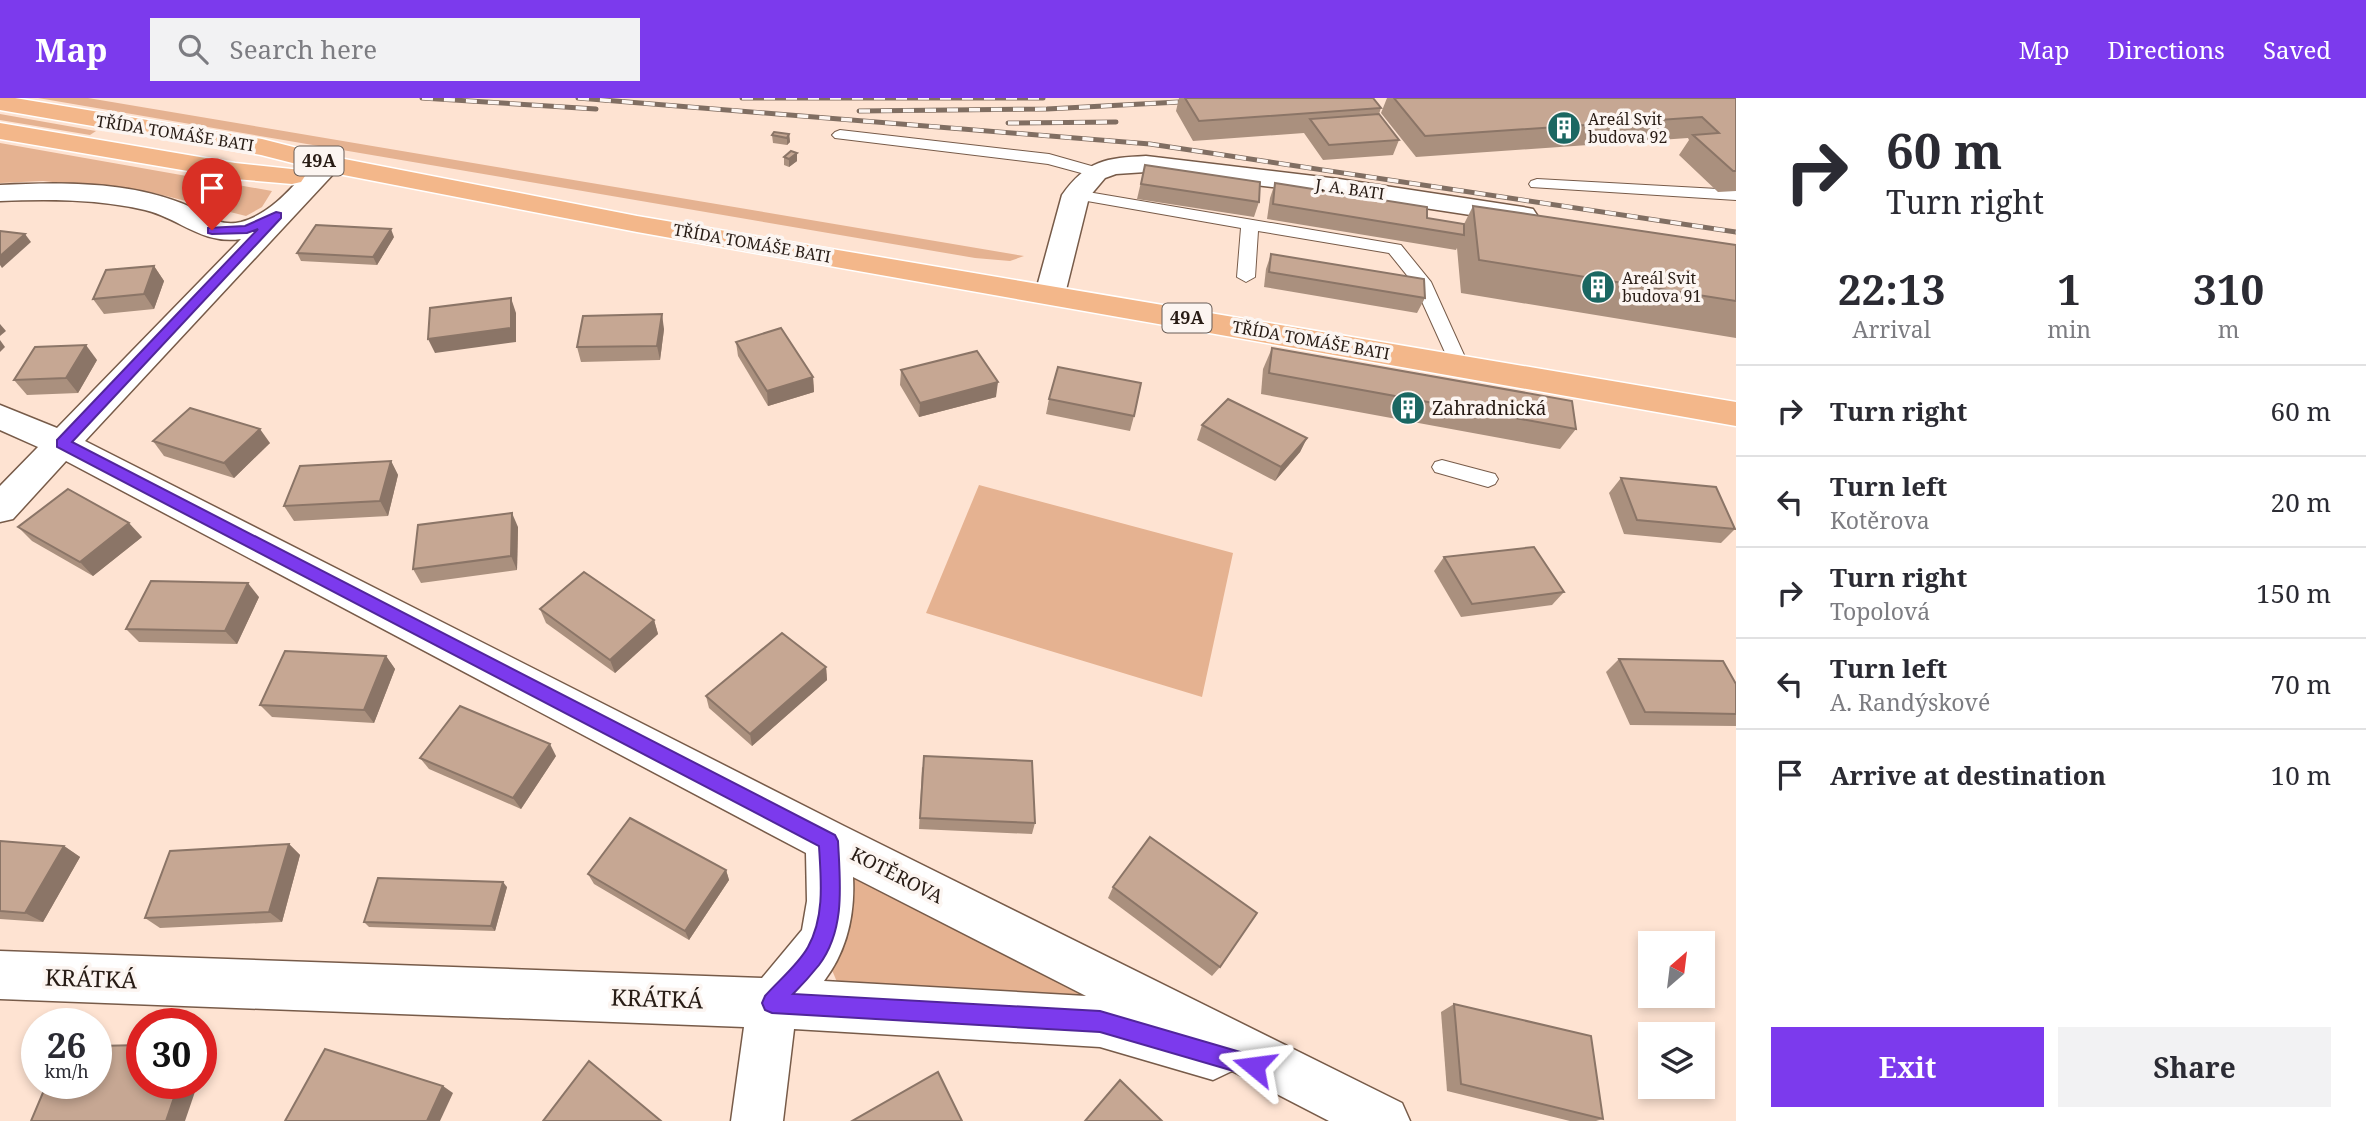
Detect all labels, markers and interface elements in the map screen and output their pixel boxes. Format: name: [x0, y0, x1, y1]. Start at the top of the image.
search box: [150, 18, 640, 81]
text: Map: [35, 27, 108, 72]
icon: search: [174, 30, 212, 68]
text: Search here: [230, 31, 377, 67]
text: Map: [2019, 33, 2070, 66]
text: Directions: [2108, 33, 2225, 66]
text: Saved: [2263, 33, 2331, 66]
place label: Areál Svit budova 92: [1588, 108, 1667, 148]
building icon: Areál Svit budova 92: [1545, 109, 1583, 147]
street label: TŘÍDA TOMÁŠE BATI: [94, 110, 256, 156]
text: 60 m: [1886, 117, 2002, 183]
icon: right: [1771, 126, 1862, 217]
road number: 49A: [294, 146, 344, 176]
pin: [182, 158, 242, 230]
icon: arrive: [193, 169, 231, 207]
street label: J. A. BATI: [1313, 173, 1386, 205]
text: Turn right: [1886, 180, 2044, 223]
street label: TŘÍDA TOMÁŠE BATI: [672, 218, 833, 268]
text: 22:13: [1838, 260, 1945, 317]
text: 1: [2057, 260, 2081, 317]
text: 310: [2193, 260, 2264, 317]
place label: Areál Svit budova 91: [1622, 267, 1701, 307]
building icon: Areál Svit budova 91: [1579, 268, 1617, 306]
road number: 49A: [1162, 303, 1212, 332]
text: Arrival: [1852, 313, 1931, 345]
text: min: [2047, 313, 2091, 345]
text: m: [2218, 313, 2239, 345]
street label: TŘÍDA TOMÁŠE BATI: [1231, 315, 1392, 365]
building icon: Zahradnická: [1389, 389, 1427, 427]
icon: right: [1771, 392, 1809, 430]
text: Turn right: [1830, 393, 1967, 429]
text: 60 m: [2271, 393, 2331, 429]
place label: Zahradnická: [1432, 395, 1546, 421]
text: Turn left: [1830, 468, 1947, 504]
icon: left: [1771, 483, 1809, 521]
text: 20 m: [2271, 484, 2331, 520]
text: Kotěrova: [1830, 504, 1930, 536]
text: Turn right: [1830, 559, 1967, 595]
icon: right: [1771, 574, 1809, 612]
text: 150 m: [2256, 575, 2331, 611]
text: Topolová: [1830, 595, 1930, 627]
text: Turn left: [1830, 650, 1947, 686]
icon: left: [1771, 665, 1809, 703]
text: 70 m: [2271, 666, 2331, 702]
text: A. Randýskové: [1830, 686, 1990, 718]
icon: arrive: [1771, 756, 1809, 794]
text: Arrive at destination: [1830, 757, 2106, 793]
text: 10 m: [2271, 757, 2331, 793]
street label: KOTĚROVA: [846, 841, 948, 910]
north arrow: [1638, 931, 1715, 1008]
map controls: [1638, 931, 1715, 1099]
street label: KRÁTKÁ: [44, 960, 139, 996]
street label: KRÁTKÁ: [610, 980, 705, 1016]
speed limit sign: 30: [126, 1008, 217, 1099]
text: 26: [47, 1021, 86, 1068]
button: layers: [1638, 1022, 1715, 1099]
button: Exit: [1771, 1027, 2044, 1107]
button: Share: [2058, 1027, 2331, 1107]
position arrow: [1217, 1029, 1291, 1103]
text: km/h: [44, 1059, 89, 1083]

